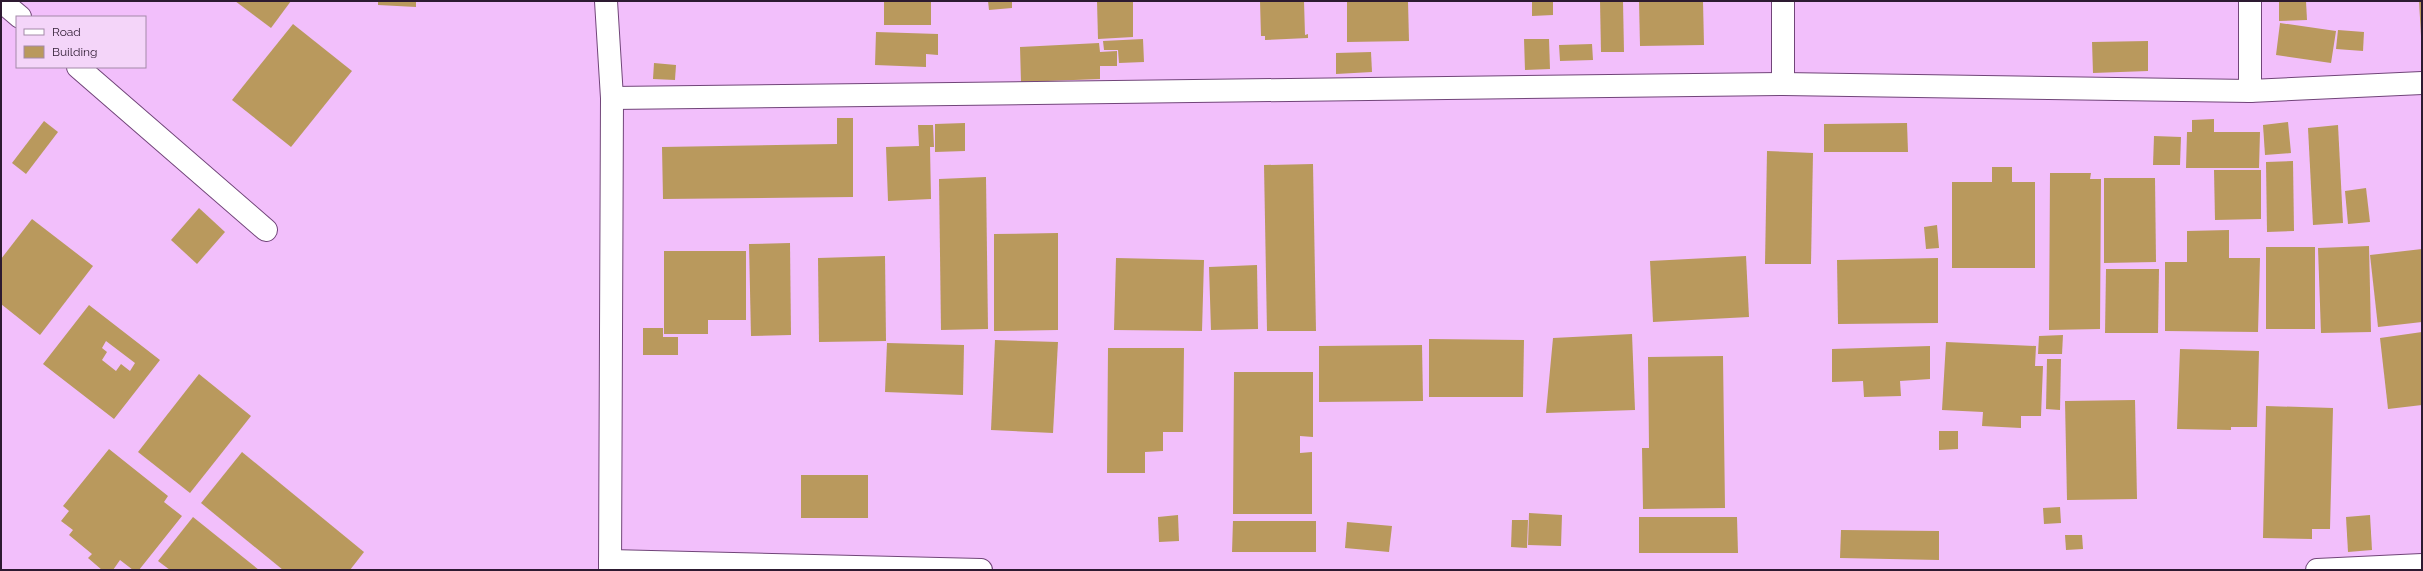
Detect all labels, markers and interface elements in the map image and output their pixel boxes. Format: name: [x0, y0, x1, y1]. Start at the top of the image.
legend: [16, 16, 146, 68]
text: Road: [52, 25, 81, 39]
text: Building: [52, 45, 98, 59]

